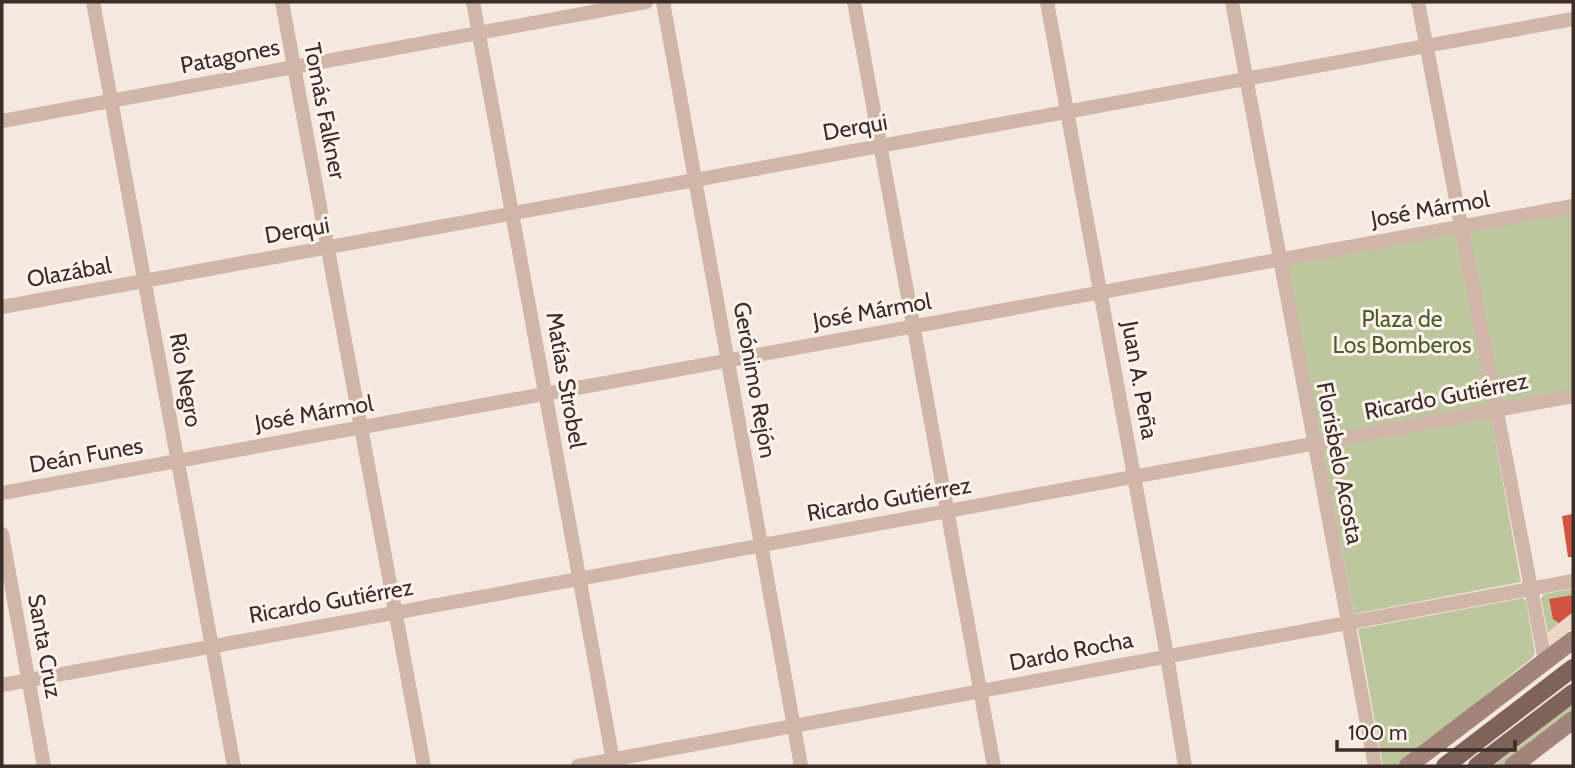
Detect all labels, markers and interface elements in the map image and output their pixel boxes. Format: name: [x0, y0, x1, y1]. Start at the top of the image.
street label: Patagones: [178, 33, 282, 79]
street label: Tomás Falkner: [298, 40, 352, 182]
street label: Derqui: [821, 108, 889, 146]
street label: José Mármol: [1368, 185, 1492, 233]
street label: Derqui: [263, 211, 331, 249]
street label: Olazábal: [25, 251, 114, 293]
street label: José Mármol: [810, 287, 934, 335]
street label: Gerónimo Rejón: [727, 300, 783, 460]
park label: Plaza de Los Bomberos: [1333, 305, 1471, 359]
street label: Matías Strobel: [540, 310, 592, 451]
street label: Juan A. Peña: [1116, 318, 1164, 441]
street label: Río Negro: [164, 331, 208, 429]
street label: Ricardo Gutiérrez: [1362, 366, 1530, 426]
street label: Florisbelo Acosta: [1311, 380, 1369, 546]
street label: José Mármol: [252, 389, 376, 437]
street label: Deán Funes: [27, 431, 145, 479]
street label: Ricardo Gutiérrez: [805, 471, 973, 527]
street label: Ricardo Gutiérrez: [247, 573, 415, 629]
street label: Santa Cruz: [22, 592, 68, 700]
street label: Dardo Rocha: [1007, 625, 1135, 677]
scale bar: [1337, 708, 1516, 752]
text: 100 m: [1348, 720, 1407, 745]

